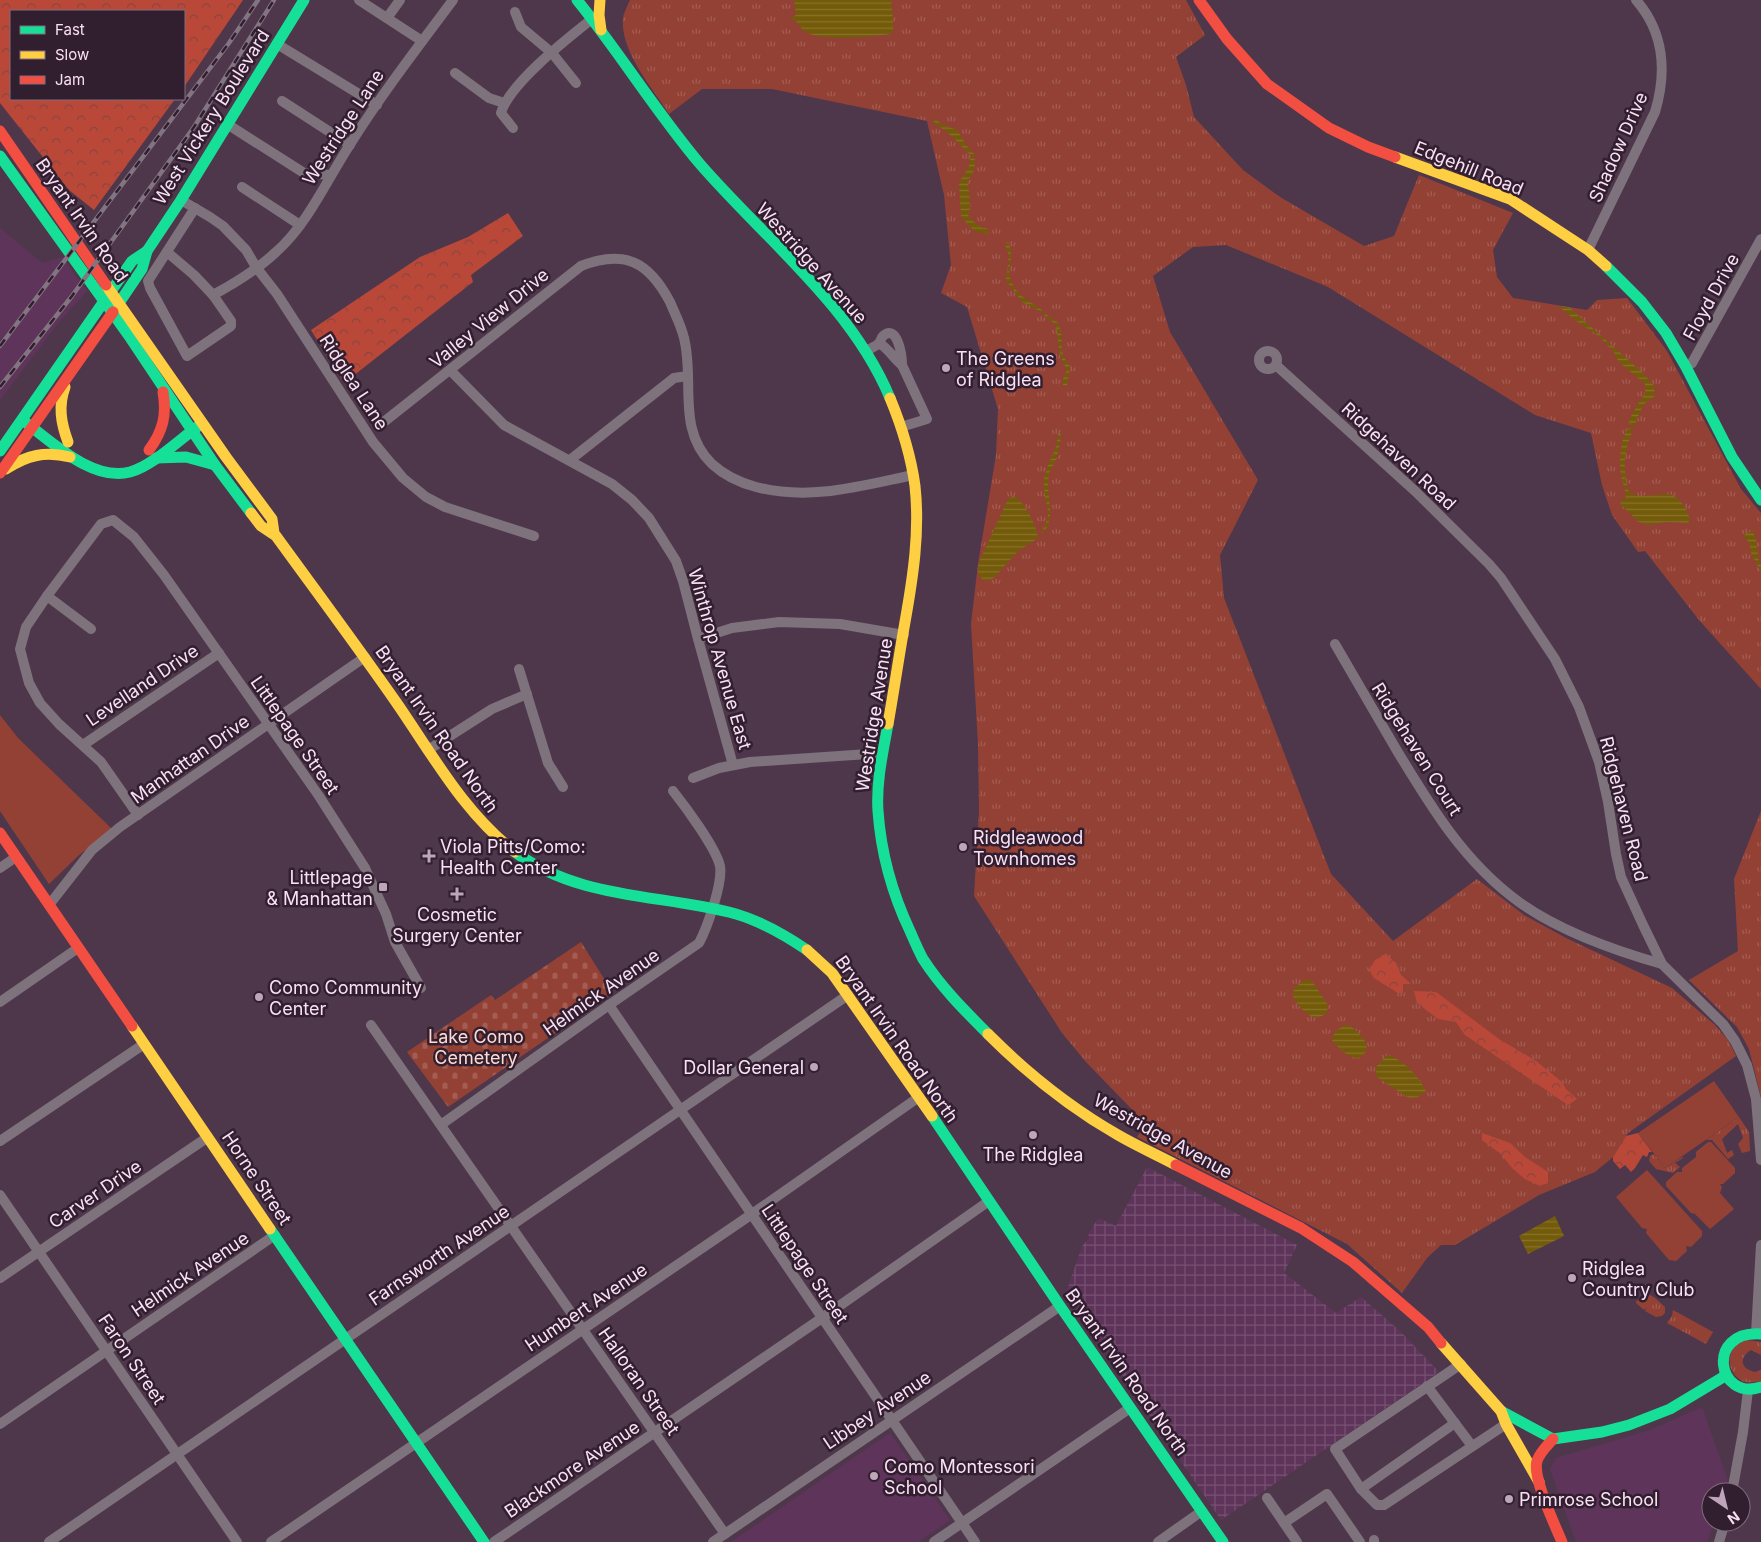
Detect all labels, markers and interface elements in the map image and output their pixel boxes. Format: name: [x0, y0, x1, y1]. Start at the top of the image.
legend: [10, 10, 185, 100]
text: Fast: [55, 20, 85, 39]
street label: West Vickery Boulevard: [148, 26, 274, 208]
text: Slow: [55, 45, 89, 64]
street label: Westridge Lane: [298, 65, 388, 189]
text: Jam: [55, 70, 85, 89]
street label: Shadow Drive: [1584, 89, 1652, 205]
street label: Edgehill Road: [1411, 137, 1527, 199]
street label: Bryant Irvin Road: [32, 154, 132, 286]
street label: Westridge Avenue: [752, 198, 872, 328]
street label: Floyd Drive: [1679, 250, 1743, 344]
street label: Valley View Drive: [425, 264, 553, 372]
street label: Ridglea Lane: [315, 330, 393, 434]
place label: The Greens of Ridglea: [956, 348, 1055, 390]
marker: The Greens of Ridglea: [940, 362, 952, 374]
street label: Ridgehaven Road: [1338, 398, 1460, 514]
street label: Winthrop Avenue East: [684, 566, 756, 752]
street label: Westridge Avenue: [852, 637, 896, 793]
street label: Levelland Drive: [82, 640, 202, 730]
street label: Bryant Irvin Road North: [371, 641, 503, 817]
street label: Littlepage Street: [246, 672, 344, 798]
street label: Ridgehaven Court: [1368, 679, 1466, 819]
street label: Manhattan Drive: [127, 710, 253, 808]
street label: Ridgehaven Road: [1596, 734, 1652, 884]
place label: Ridgleawood Townhomes: [973, 827, 1083, 869]
place label: Viola Pitts/Como: Health Center: [440, 836, 586, 878]
marker: Ridgleawood Townhomes: [957, 841, 969, 853]
marker: Viola Pitts/Como: Health Center: [422, 849, 436, 863]
place label: Littlepage & Manhattan: [266, 867, 373, 909]
marker: Littlepage & Manhattan: [377, 881, 389, 893]
marker: Cosmetic Surgery Center: [450, 887, 464, 901]
place label: Cosmetic Surgery Center: [392, 904, 522, 946]
street label: Helmick Avenue: [539, 944, 663, 1040]
street label: Bryant Irvin Road North: [831, 951, 963, 1127]
place label: Como Community Center: [269, 977, 422, 1019]
marker: Como Community Center: [253, 991, 265, 1003]
park label: Lake Como Cemetery: [428, 1026, 524, 1068]
place label: Dollar General: [683, 1057, 804, 1078]
marker: Dollar General: [808, 1061, 820, 1073]
street label: Westridge Avenue: [1090, 1089, 1236, 1183]
street label: Horne Street: [218, 1127, 296, 1229]
marker: The Ridglea: [1027, 1129, 1039, 1141]
place label: The Ridglea: [983, 1144, 1083, 1165]
street label: Carver Drive: [45, 1155, 145, 1233]
street label: Farnsworth Avenue: [365, 1200, 513, 1310]
street label: Littlepage Street: [757, 1200, 853, 1328]
street label: Helmick Avenue: [127, 1227, 253, 1321]
street label: Humbert Avenue: [521, 1258, 651, 1356]
place label: Ridglea Country Club: [1582, 1258, 1695, 1300]
marker: Ridglea Country Club: [1566, 1272, 1578, 1284]
street label: Bryant Irvin Road North: [1061, 1284, 1193, 1460]
street label: Faron Street: [94, 1310, 170, 1408]
street label: Halloran Street: [594, 1323, 684, 1439]
street label: Libbey Avenue: [819, 1366, 935, 1454]
street label: Blackmore Avenue: [501, 1416, 643, 1522]
place label: Como Montessori School: [884, 1456, 1035, 1498]
marker: Como Montessori School: [868, 1470, 880, 1482]
north arrow: [1701, 1482, 1751, 1532]
place label: Primrose School: [1519, 1489, 1658, 1510]
marker: Primrose School: [1503, 1493, 1515, 1505]
text: N: [1724, 1508, 1743, 1528]

